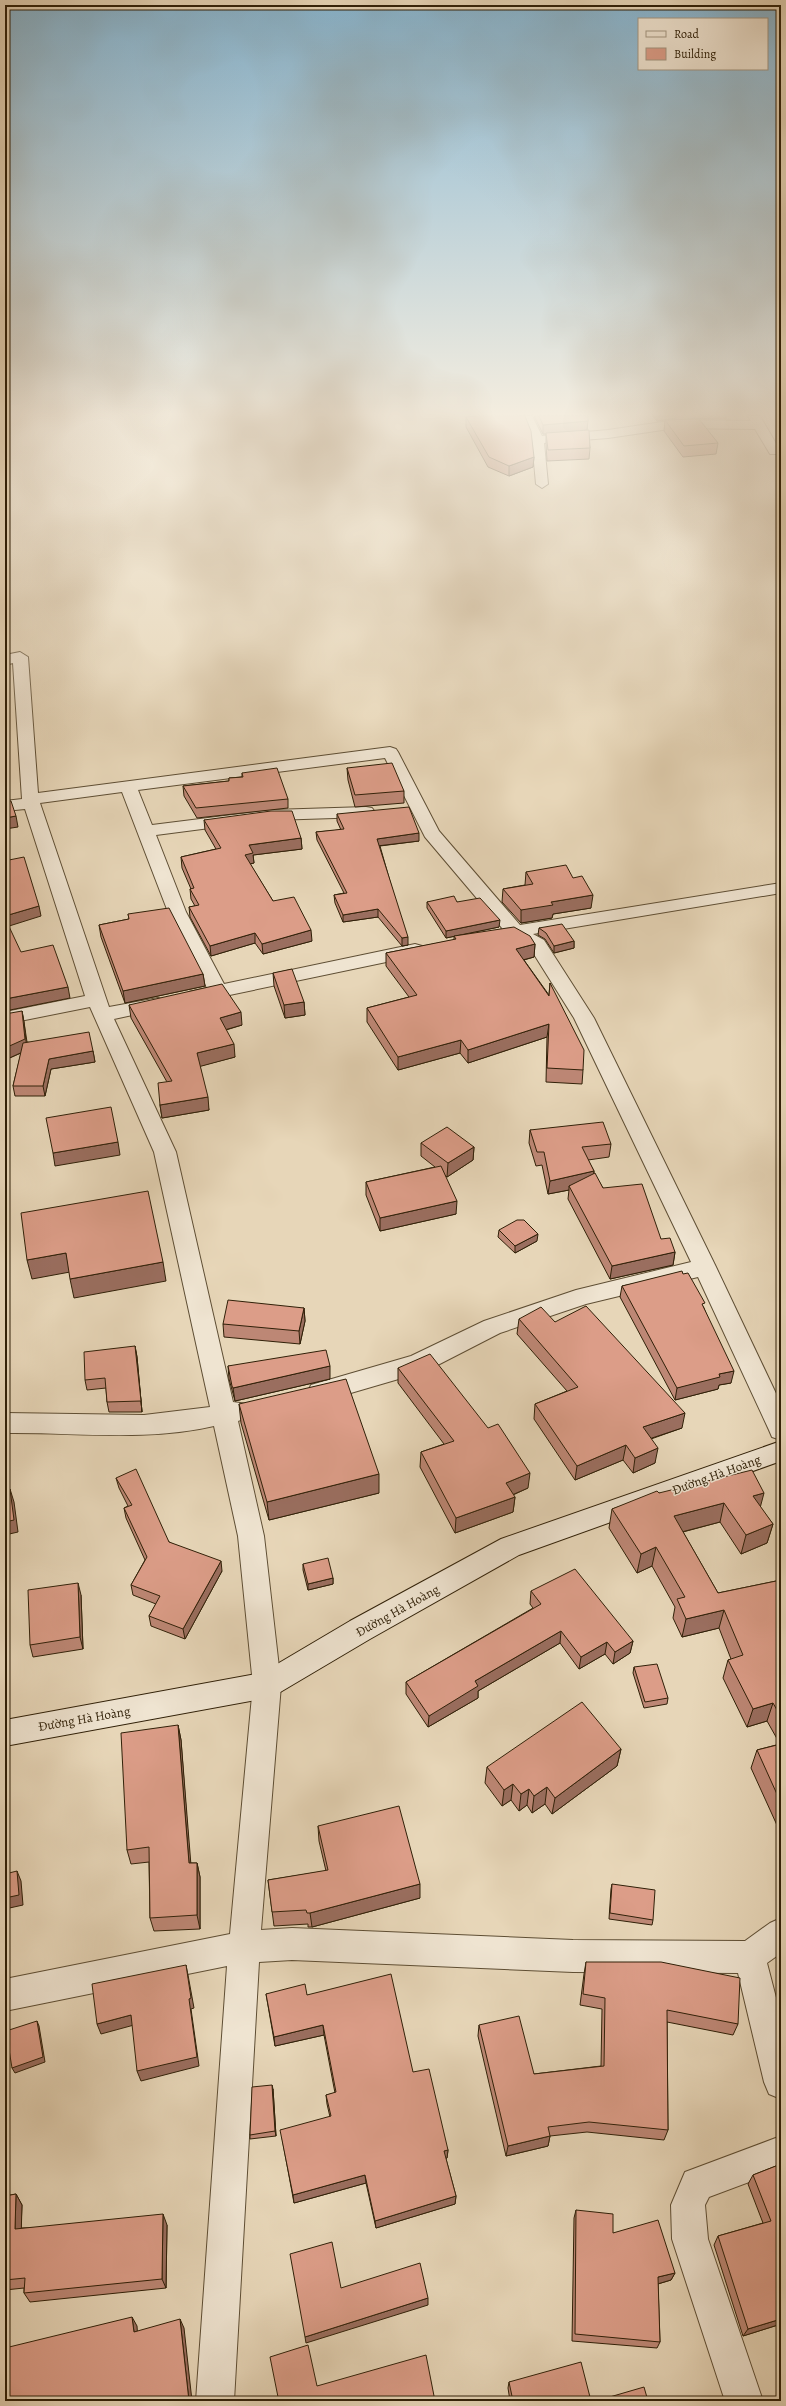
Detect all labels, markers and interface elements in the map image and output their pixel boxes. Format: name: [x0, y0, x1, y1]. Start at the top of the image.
legend: [638, 18, 768, 70]
text: Road: [674, 26, 700, 42]
text: Building: [674, 46, 716, 62]
street label: Đường Hà Hoàng: [669, 1450, 763, 1498]
street label: Đường Hà Hoàng: [352, 1580, 443, 1640]
street label: Đường Hà Hoàng: [37, 1702, 132, 1735]

